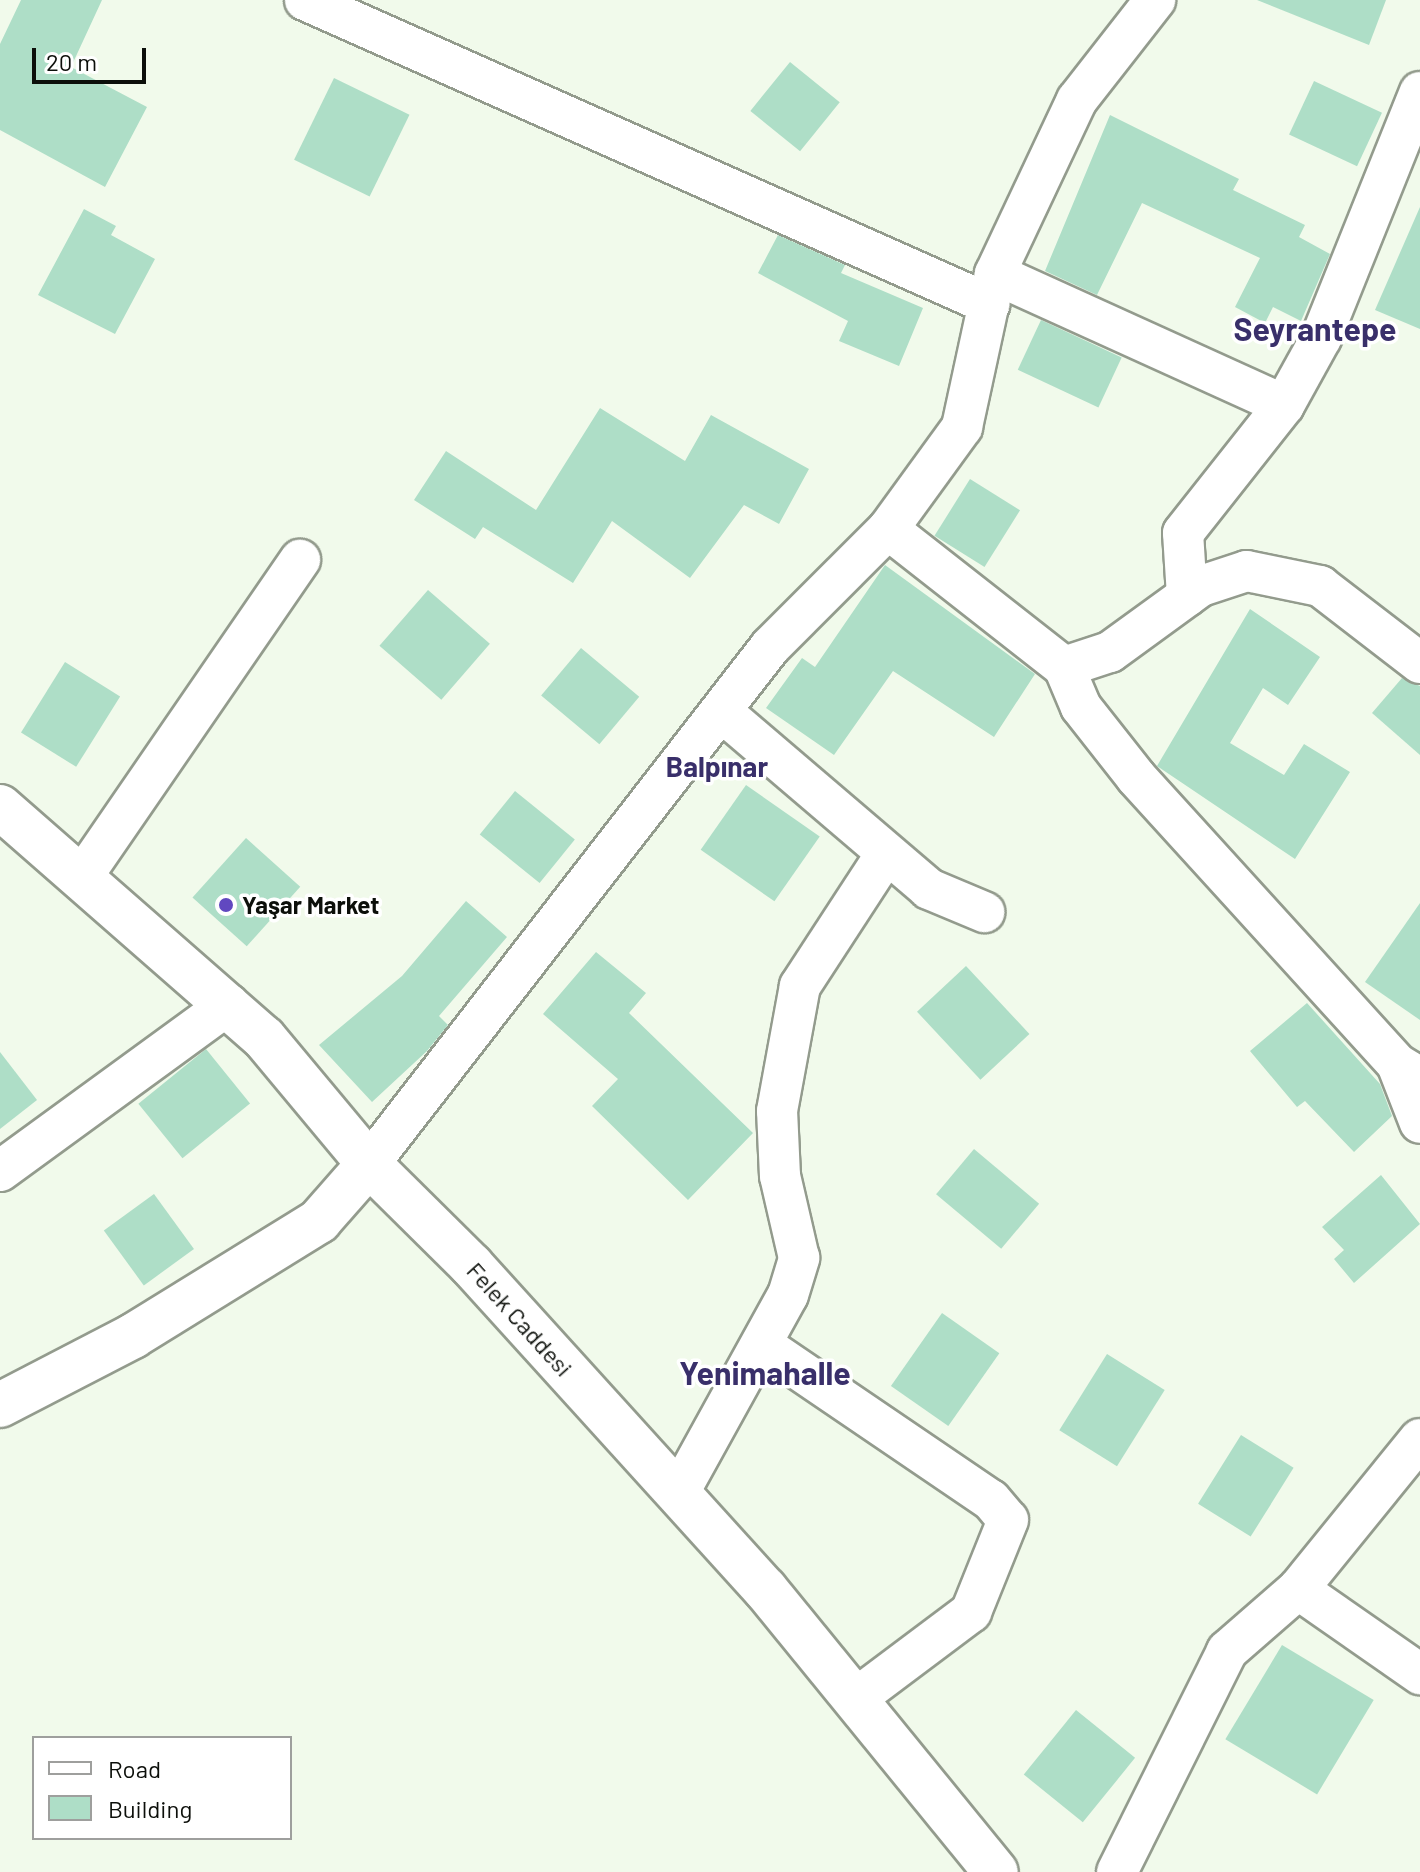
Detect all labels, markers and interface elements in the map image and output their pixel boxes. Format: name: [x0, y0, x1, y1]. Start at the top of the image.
scale bar: [36, 32, 150, 82]
text: 20 m: [46, 47, 97, 76]
district label: Seyrantepe: [1233, 309, 1397, 347]
district label: Balpınar: [666, 749, 768, 783]
place label: Yaşar Market: [242, 891, 379, 919]
marker: Yaşar Market: [217, 896, 235, 914]
street label: Felek Caddesi: [461, 1256, 579, 1382]
district label: Yenimahalle: [679, 1353, 851, 1391]
legend: [32, 1736, 292, 1840]
text: Road: [108, 1754, 161, 1783]
text: Building: [108, 1794, 192, 1823]

